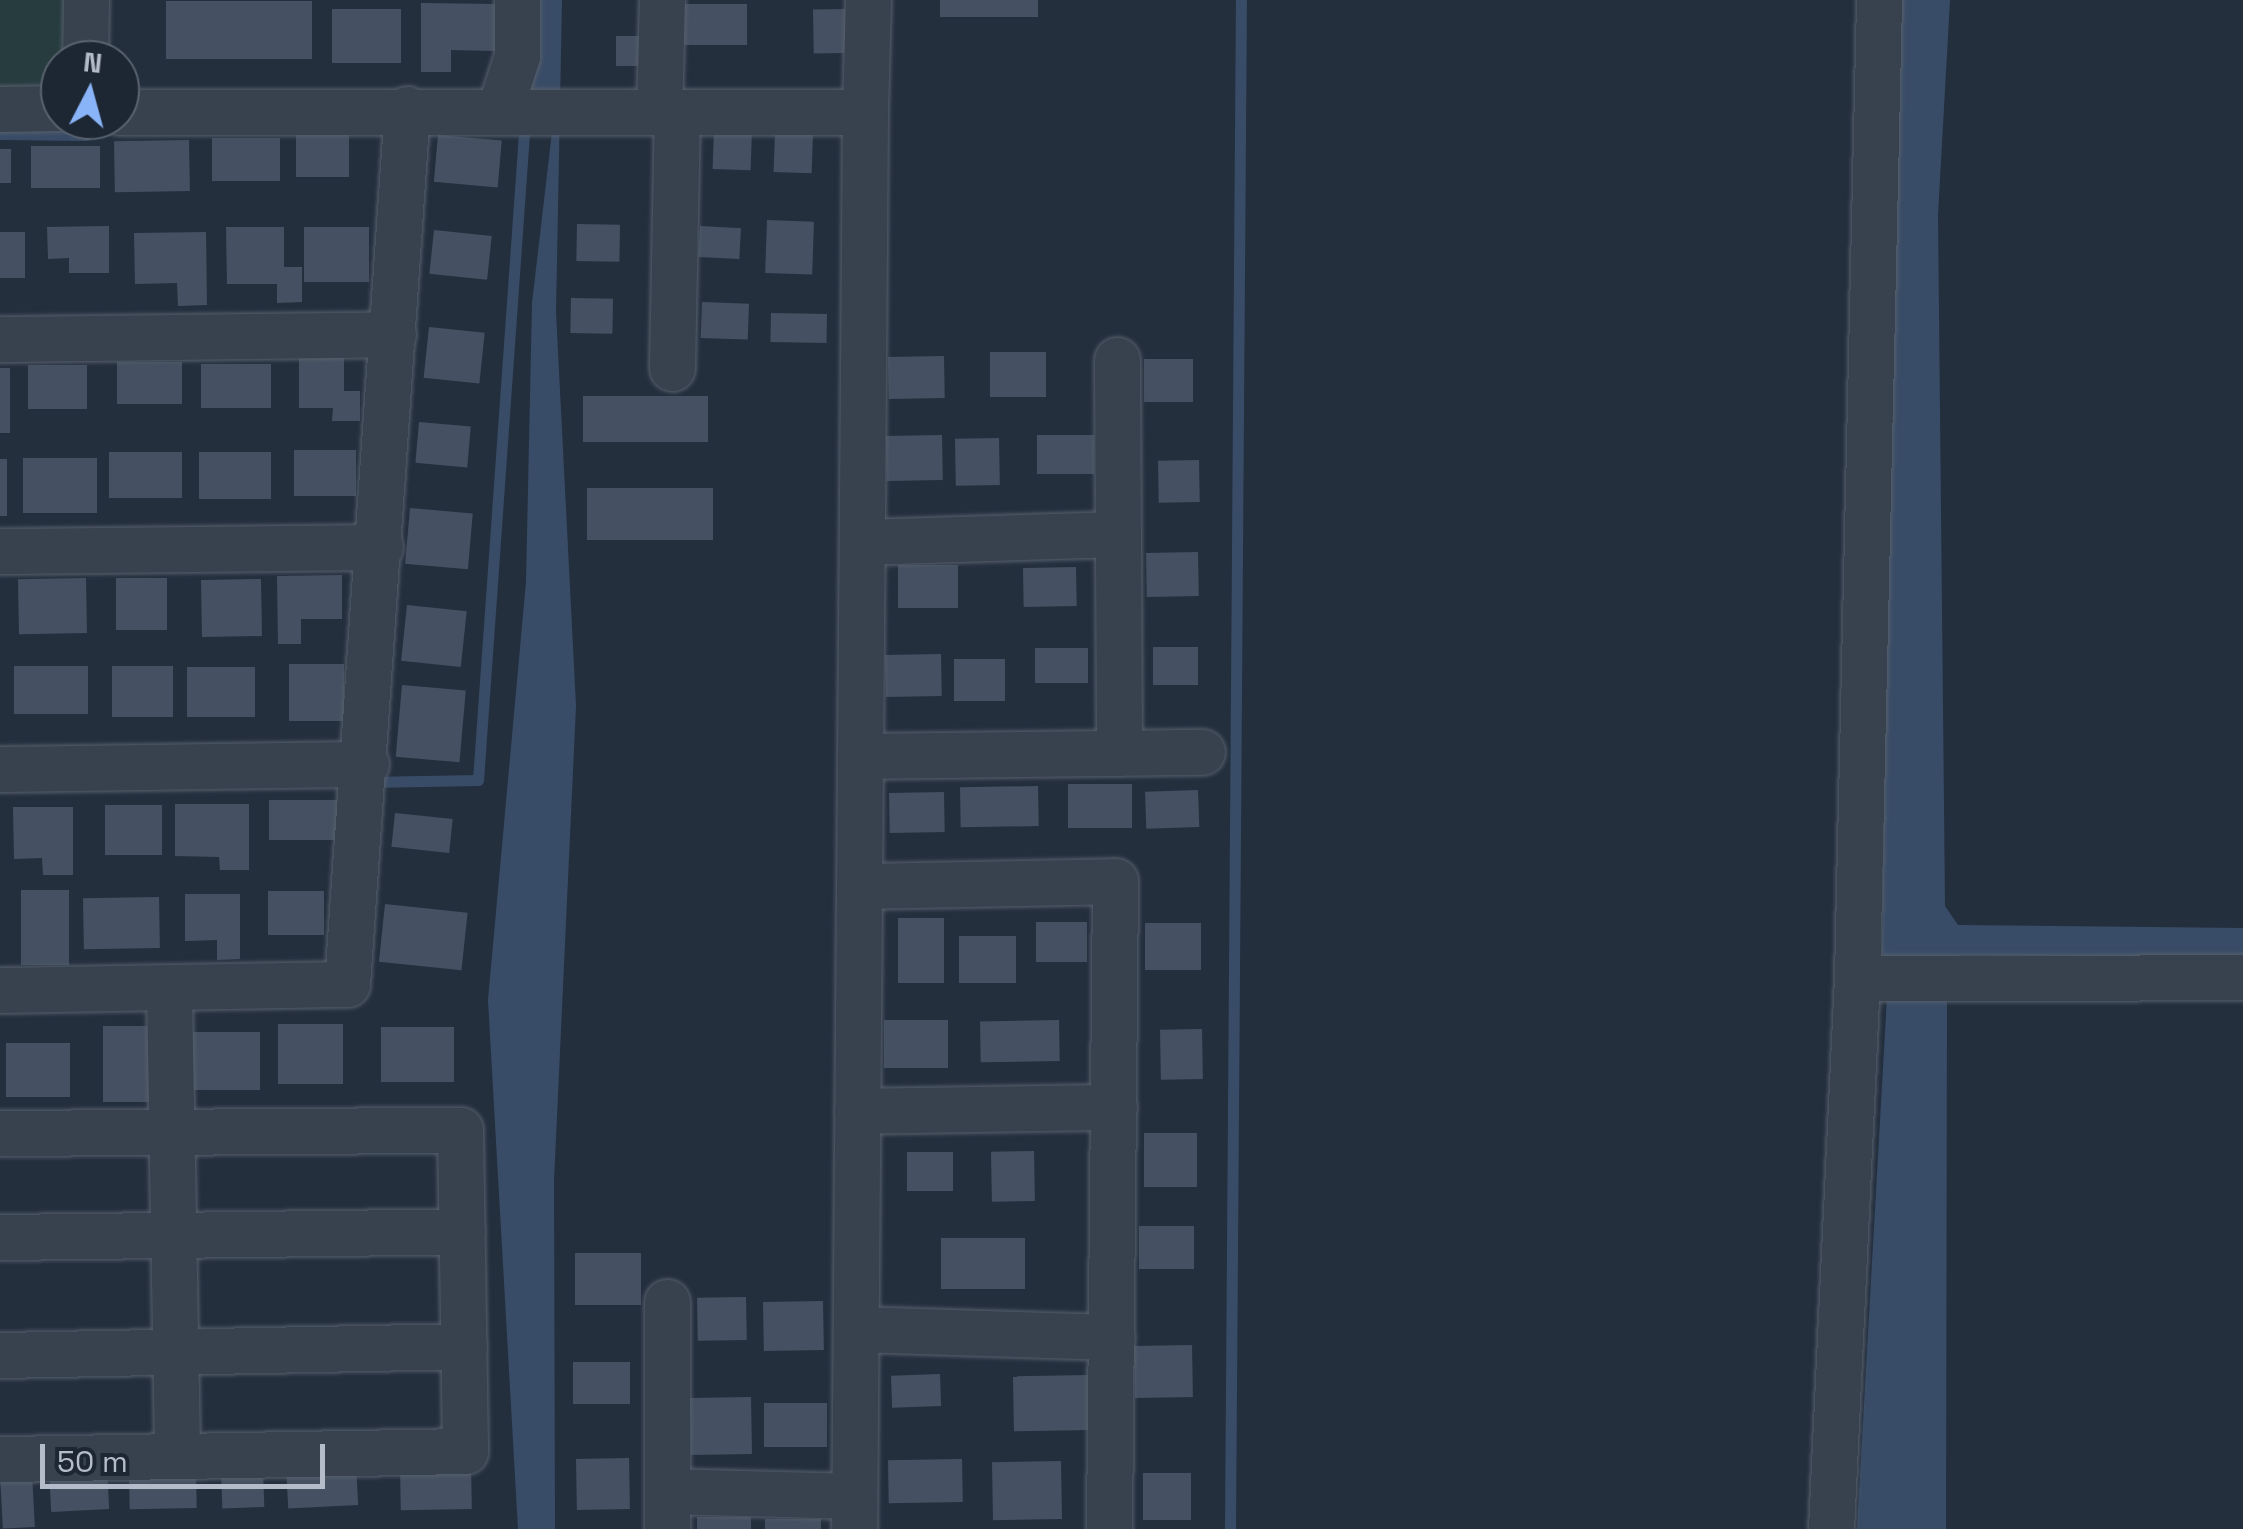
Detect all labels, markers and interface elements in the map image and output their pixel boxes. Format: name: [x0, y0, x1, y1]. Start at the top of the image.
north arrow: [40, 40, 140, 140]
text: N: [82, 43, 104, 81]
scale bar: [45, 1424, 330, 1486]
text: 50 m: [57, 1442, 128, 1481]

